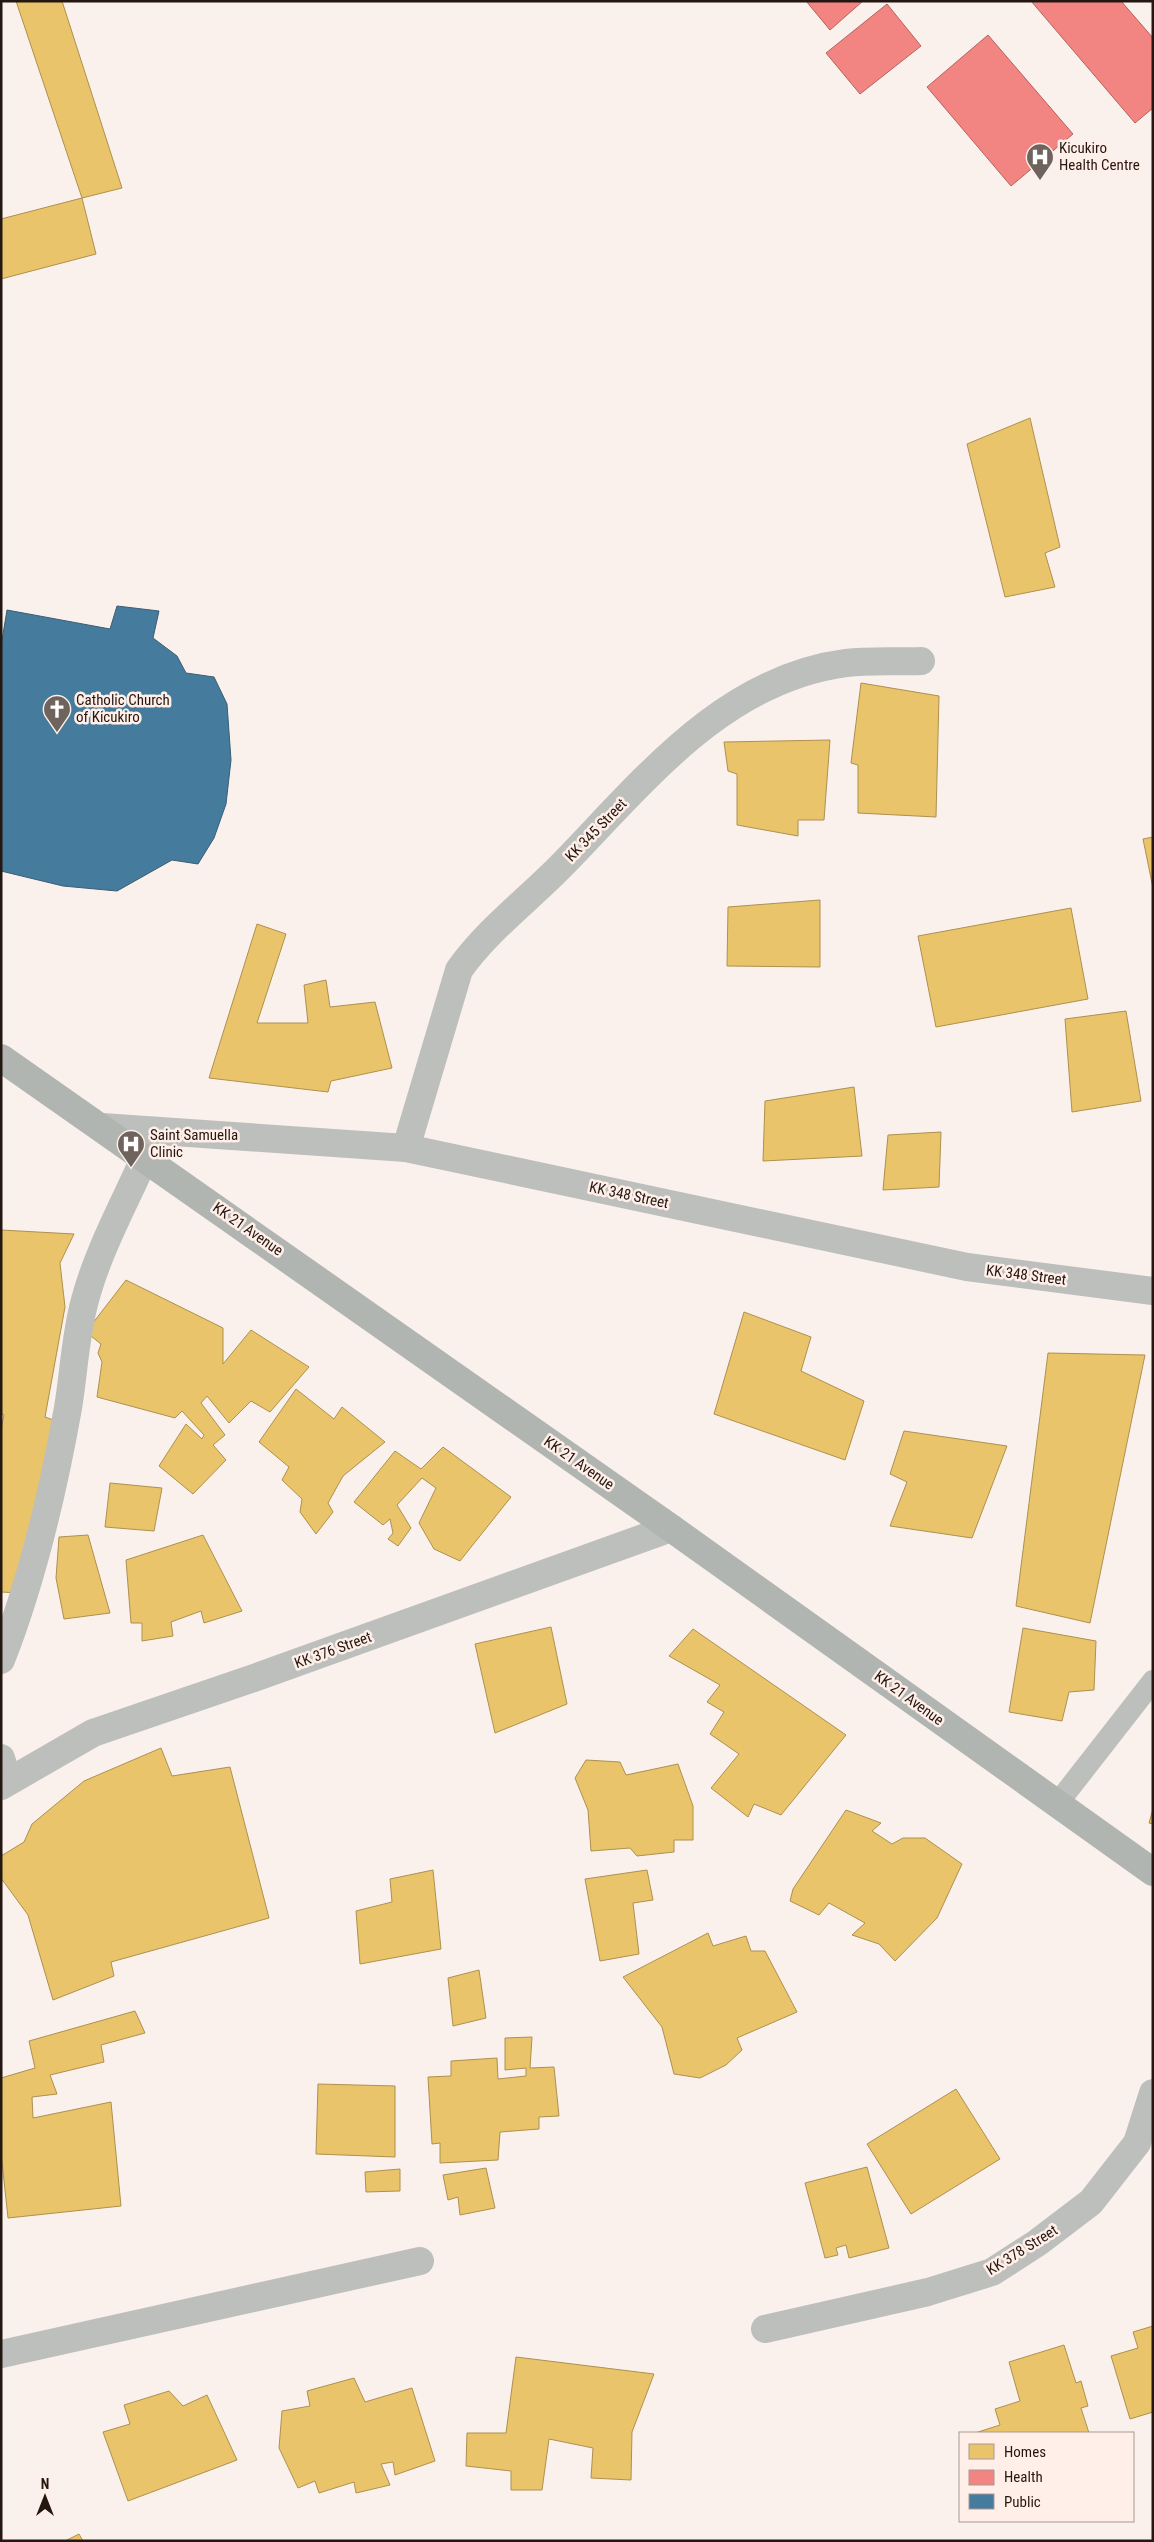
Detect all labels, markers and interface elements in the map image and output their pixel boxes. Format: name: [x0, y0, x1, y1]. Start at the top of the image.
place label: Kicukiro Health Centre: [1059, 139, 1140, 174]
hospital icon: Kicukiro Health Centre: [1025, 142, 1055, 181]
place label: Catholic Church of Kicukiro: [76, 691, 170, 726]
church icon: Catholic Church of Kicukiro: [42, 694, 72, 733]
street label: KK 345 Street: [562, 795, 630, 865]
place label: Saint Samuella Clinic: [150, 1126, 238, 1161]
hospital icon: Saint Samuella Clinic: [116, 1129, 146, 1168]
street label: KK 348 Street: [588, 1178, 670, 1212]
street label: KK 21 Avenue: [210, 1198, 286, 1260]
street label: KK 348 Street: [985, 1261, 1067, 1289]
street label: KK 21 Avenue: [541, 1432, 617, 1494]
street label: KK 376 Street: [292, 1628, 374, 1672]
street label: KK 21 Avenue: [871, 1667, 947, 1729]
street label: KK 378 Street: [983, 2221, 1061, 2279]
legend: [959, 2432, 1134, 2522]
text: Homes: [1004, 2443, 1046, 2461]
text: Health: [1004, 2468, 1043, 2486]
north arrow: [20, 2472, 70, 2522]
text: N: [41, 2476, 49, 2492]
text: Public: [1004, 2493, 1041, 2511]

